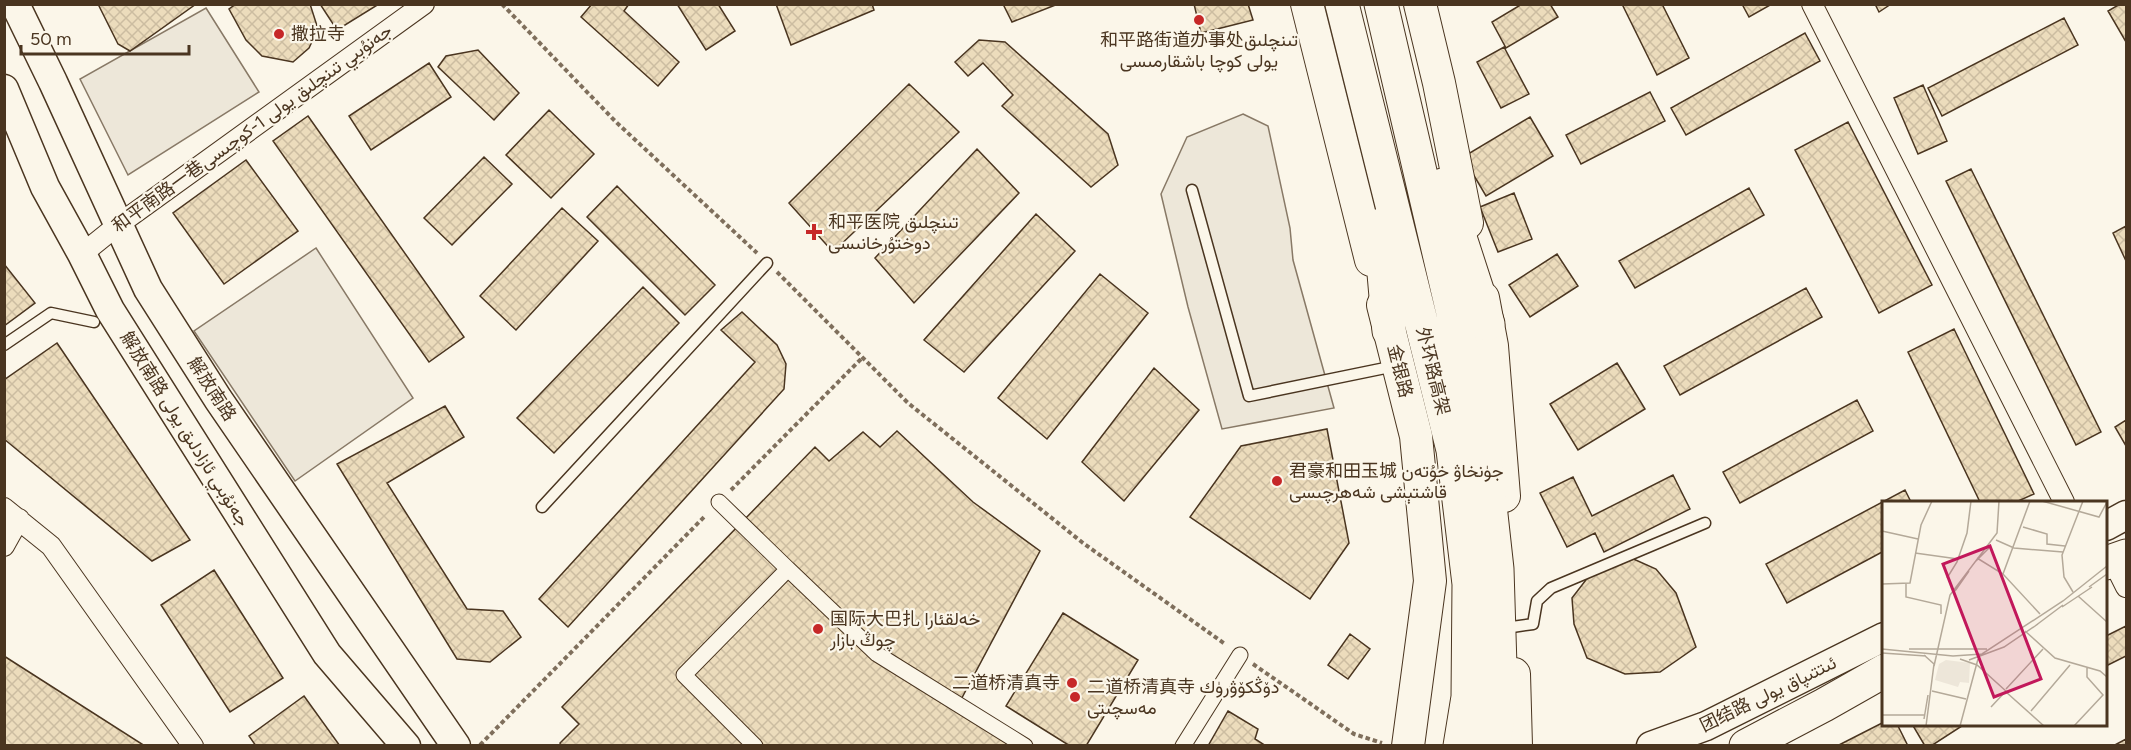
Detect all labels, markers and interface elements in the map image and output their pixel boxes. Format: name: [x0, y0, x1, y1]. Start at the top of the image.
marker: 和平路街道办事处تىنچلىق يولى كوچا باشقارمىسى: [1192, 13, 1206, 27]
scale bar: [21, 18, 189, 56]
street label: 和平南路一巷جەنۇبىي تىنچلىق يولى 1-كوچىسى: [108, 19, 399, 240]
place label: 撒拉寺: [291, 23, 345, 45]
marker: 撒拉寺: [272, 27, 286, 41]
text: 50 m: [30, 28, 72, 50]
place label: 和平路街道办事处تىنچلىق يولى كوچا باشقارمىسى: [1100, 29, 1298, 73]
place label: 和平医院 تىنچلىق دوختۇرخانىسى: [828, 211, 959, 254]
marker: 和平医院 تىنچلىق دوختۇرخانىسى: [805, 223, 823, 241]
street label: 外环路高架: [1411, 325, 1455, 417]
street label: 解放南路 جەنۇبىي ئازادلىق يولى: [112, 327, 254, 533]
street label: 金银路: [1383, 342, 1417, 400]
street label: 解放南路: [183, 353, 241, 425]
place label: 君豪和田玉城 جۈنخاۋ خۇتەن قاشتېشى شەھرچىسى: [1289, 460, 1504, 505]
marker: 君豪和田玉城 جۈنخاۋ خۇتەن قاشتېشى شەھرچىسى: [1270, 474, 1284, 488]
inset map: [1882, 501, 2107, 726]
place label: 国际大巴扎 خەلقئارا چوڭ بازار: [829, 608, 980, 652]
marker: 国际大巴扎 خەلقئارا چوڭ بازار: [811, 622, 825, 636]
street label: 团结路 ئىتتىپاق يولى: [1696, 651, 1840, 737]
place label: 二道桥清真寺: [952, 672, 1060, 694]
marker: 二道桥清真寺: [1065, 676, 1079, 690]
place label: 二道桥清真寺 دۆڭكۆۋرۈك مەسچىتى: [1087, 676, 1279, 720]
marker: 二道桥清真寺 دۆڭكۆۋرۈك مەسچىتى: [1068, 690, 1082, 704]

